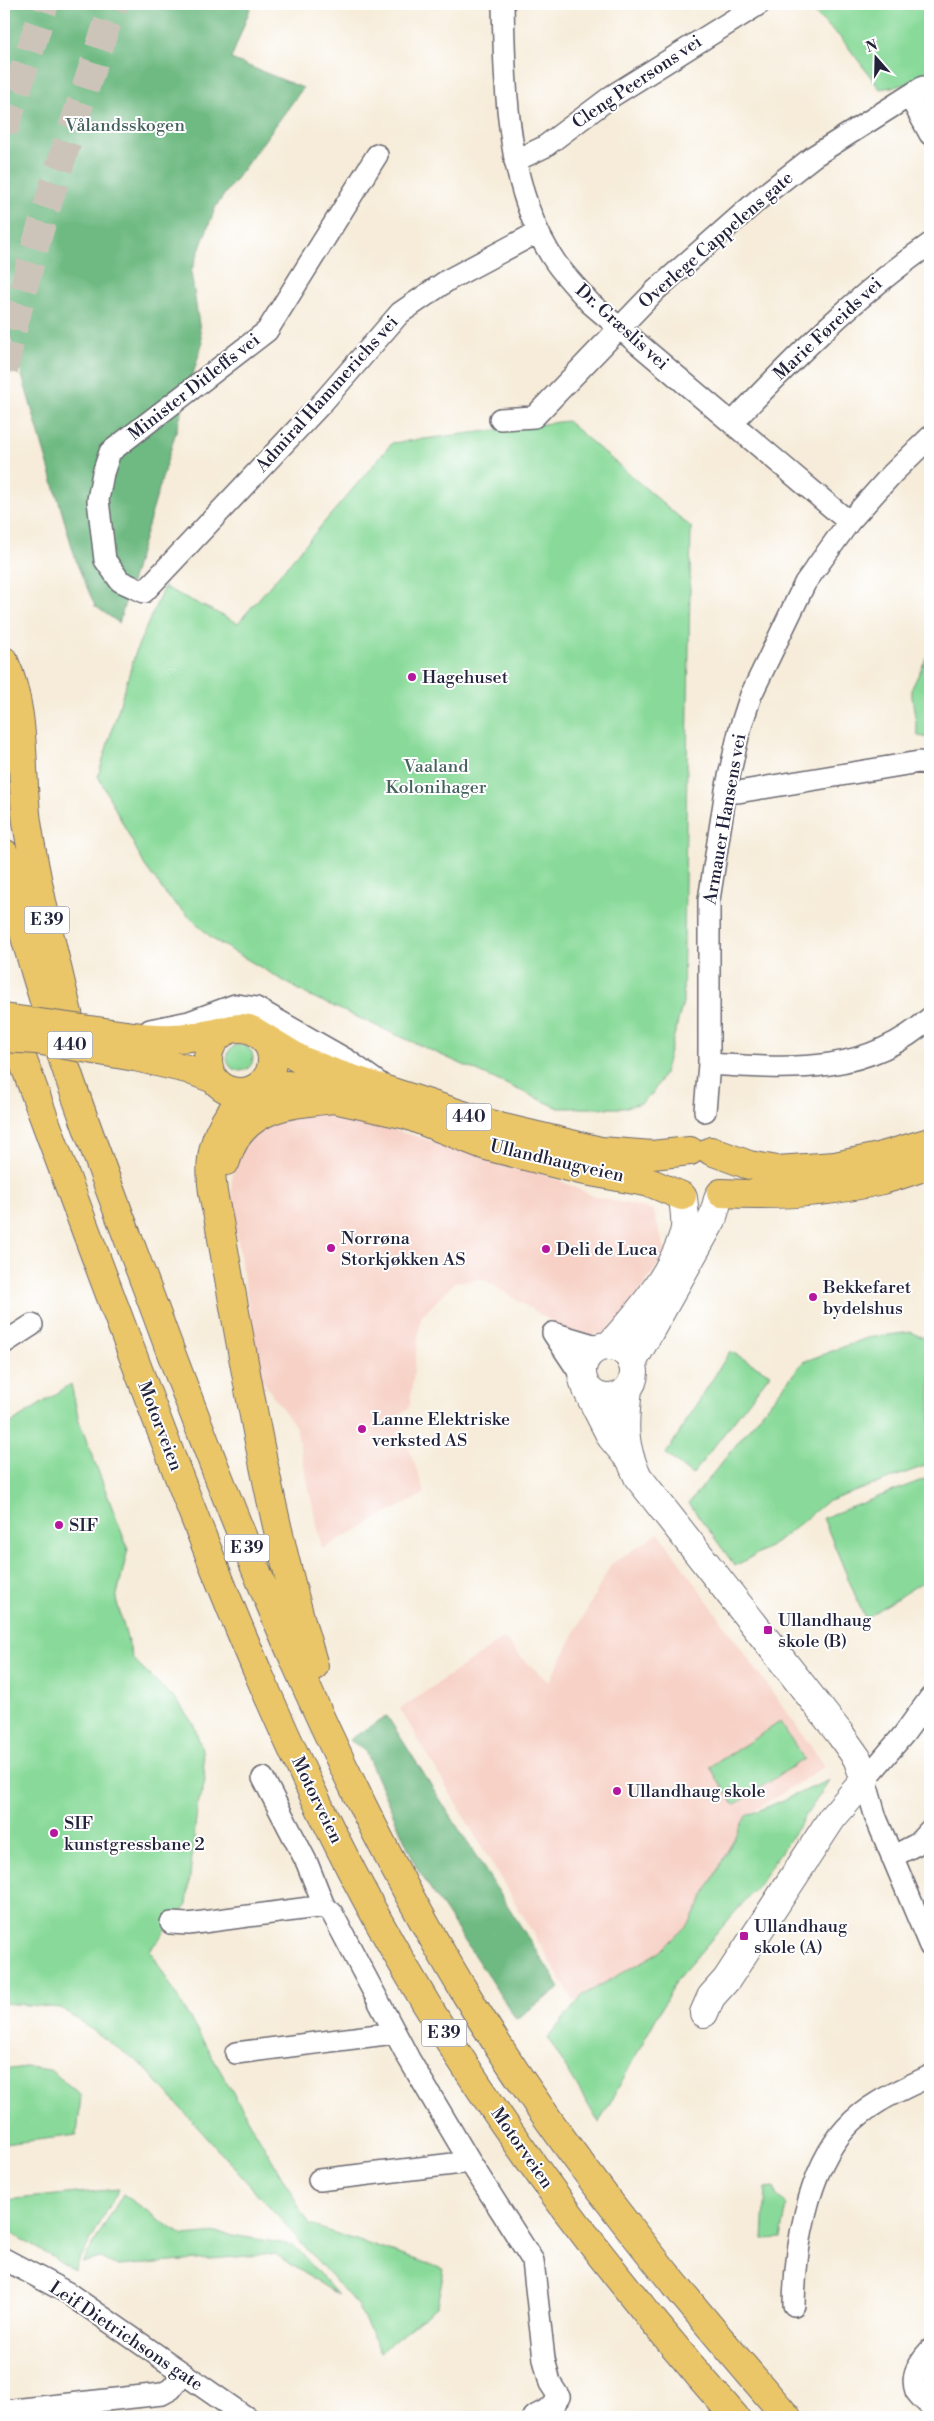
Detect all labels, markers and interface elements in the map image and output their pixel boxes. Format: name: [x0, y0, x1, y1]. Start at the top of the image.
street label: Cleng Peersons vei: [568, 30, 706, 134]
north arrow: [852, 32, 902, 82]
text: N: [864, 36, 880, 57]
park label: Vålandsskogen: [64, 114, 185, 137]
street label: Overlege Cappelens gate: [634, 167, 798, 313]
street label: Marie Føreids vei: [769, 273, 887, 385]
street label: Dr. Græslis vei: [571, 279, 674, 375]
street label: Admiral Hammerichs vei: [250, 311, 404, 478]
street label: Minister Ditleffs vei: [123, 328, 265, 446]
place label: Hagehuset: [422, 666, 509, 689]
marker: Hagehuset: [406, 671, 418, 683]
street label: Armauer Hansens vei: [698, 732, 751, 907]
park label: Vaaland Kolonihager: [385, 755, 487, 799]
road number: E 39: [24, 906, 70, 934]
road number: 440: [48, 1032, 92, 1058]
road number: 440: [446, 1104, 492, 1130]
street label: Ullandhaugveien: [488, 1134, 627, 1188]
place label: Norrøna Storkjøkken AS: [341, 1227, 465, 1271]
place label: Deli de Luca: [556, 1238, 658, 1261]
marker: Norrøna Storkjøkken AS: [325, 1242, 337, 1254]
marker: Deli de Luca: [540, 1243, 552, 1255]
place label: Bekkefaret bydelshus: [822, 1276, 912, 1320]
marker: Bekkefaret bydelshus: [807, 1291, 819, 1303]
street label: Motorveien: [132, 1378, 188, 1474]
place label: Lanne Elektriske verksted AS: [371, 1408, 510, 1452]
marker: Lanne Elektriske verksted AS: [356, 1423, 368, 1435]
place label: SIF: [69, 1514, 98, 1537]
marker: SIF: [53, 1519, 65, 1531]
road number: E 39: [224, 1535, 270, 1562]
place label: Ullandhaug skole (B): [778, 1609, 872, 1653]
marker: Ullandhaug skole (B): [762, 1624, 774, 1636]
street label: Motorveien: [286, 1753, 348, 1848]
place label: Ullandhaug skole: [627, 1780, 766, 1803]
marker: Ullandhaug skole: [611, 1785, 623, 1797]
place label: SIF kunstgressbane 2: [64, 1812, 205, 1856]
marker: SIF kunstgressbane 2: [48, 1827, 60, 1839]
place label: Ullandhaug skole (A): [754, 1915, 848, 1959]
marker: Ullandhaug skole (A): [738, 1930, 750, 1942]
road number: E 39: [422, 2020, 466, 2046]
street label: Motorveien: [486, 2103, 559, 2193]
street label: Leif Dietrichsons gate: [45, 2276, 207, 2396]

